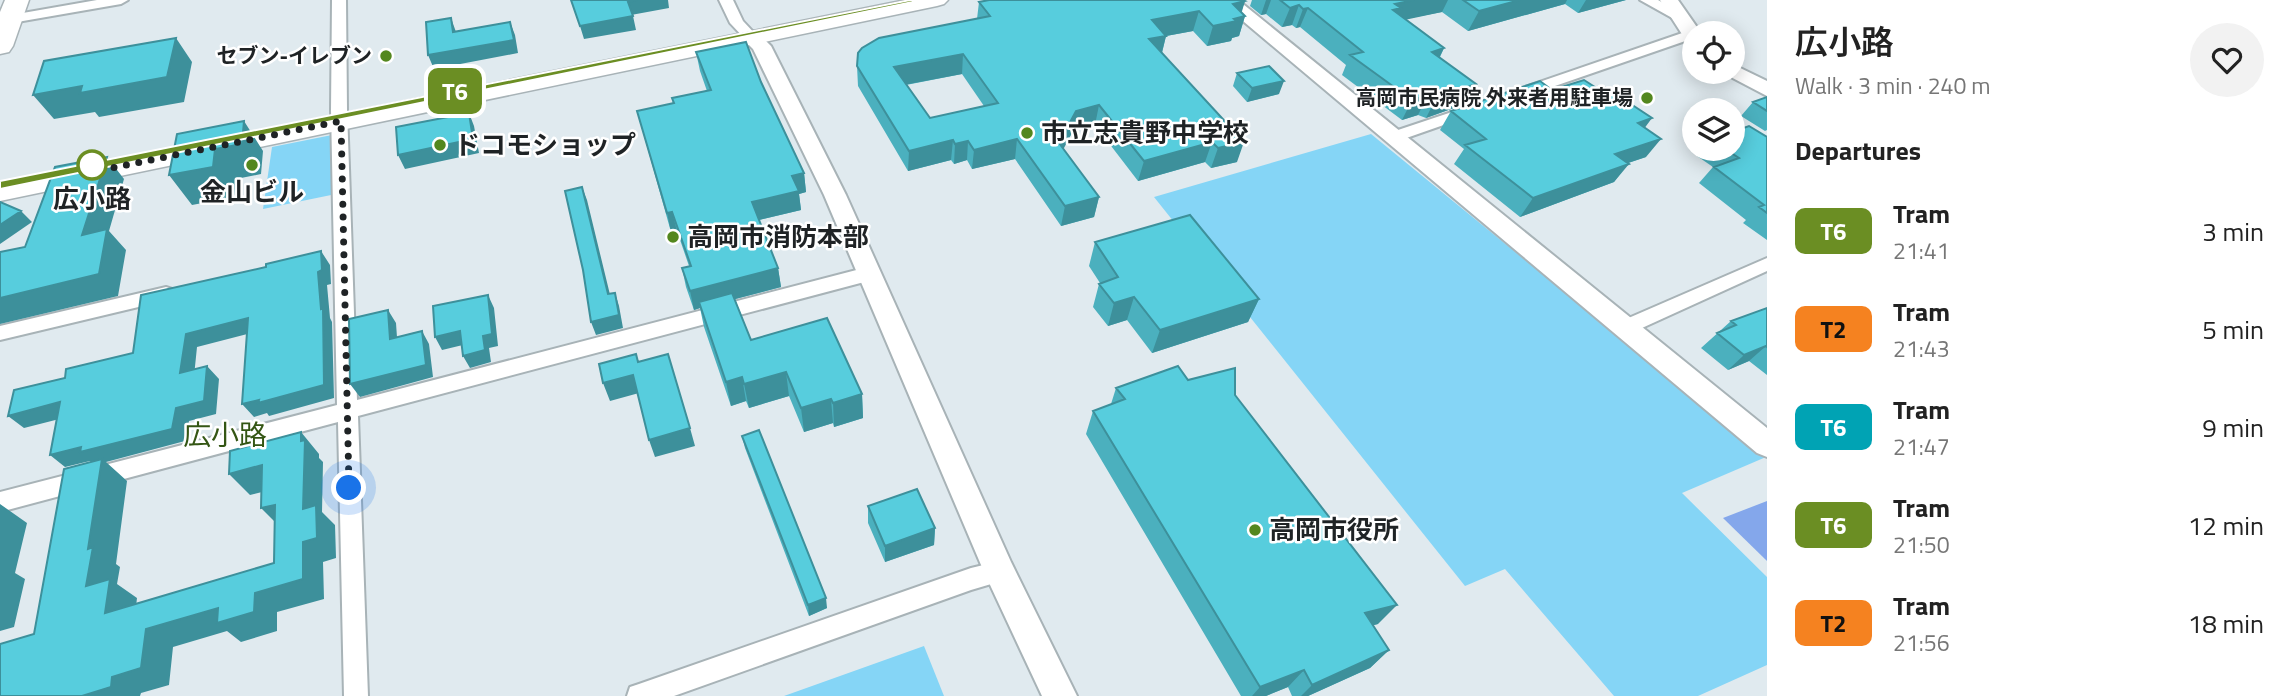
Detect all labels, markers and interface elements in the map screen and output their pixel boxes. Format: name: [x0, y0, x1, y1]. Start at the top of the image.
text: 広小路: [1795, 17, 1894, 67]
map controls: [1682, 21, 1745, 161]
button: locate: [1682, 21, 1745, 84]
button: heart: [2190, 23, 2264, 97]
place label: セブン-イレブン: [216, 39, 372, 71]
marker: セブン-イレブン: [378, 48, 394, 64]
line badge: T6: [424, 68, 486, 114]
text: Walk · 3 min · 240 m: [1795, 68, 1991, 103]
text: T6: [442, 73, 468, 109]
place label: 高岡市民病院 外来者用駐車場: [1355, 81, 1633, 113]
marker: 高岡市民病院 外来者用駐車場: [1639, 90, 1655, 106]
button: layers: [1682, 98, 1745, 161]
place label: 市立志貴野中学校: [1041, 113, 1249, 152]
place label: ドコモショップ: [454, 125, 636, 164]
marker: 市立志貴野中学校: [1019, 125, 1035, 141]
text: Departures: [1795, 131, 1921, 170]
marker: ドコモショップ: [432, 137, 448, 153]
marker: 広小路: [77, 150, 107, 180]
marker: 金山ビル: [244, 157, 260, 173]
place label: 金山ビル: [200, 172, 304, 211]
place label: 広小路: [53, 179, 131, 218]
text: Tram: [1893, 194, 1950, 233]
text: 3 min: [2202, 212, 2264, 251]
text: T6: [1820, 213, 1847, 249]
place label: 高岡市消防本部: [687, 217, 869, 256]
marker: 高岡市消防本部: [665, 229, 681, 245]
text: 21:41: [1893, 233, 1950, 268]
text: Tram: [1893, 292, 1950, 331]
text: 5 min: [2202, 310, 2264, 349]
text: T2: [1820, 311, 1847, 347]
text: 21:43: [1893, 331, 1950, 366]
text: Tram: [1893, 390, 1950, 429]
text: 9 min: [2202, 408, 2264, 447]
text: T6: [1820, 409, 1847, 445]
district label: 広小路: [183, 413, 267, 456]
text: 21:47: [1893, 429, 1950, 464]
your location: [331, 470, 366, 505]
text: Tram: [1893, 488, 1950, 527]
text: 12 min: [2188, 506, 2264, 545]
text: T6: [1820, 507, 1847, 543]
place label: 高岡市役所: [1269, 510, 1399, 549]
marker: 高岡市役所: [1247, 522, 1263, 538]
text: 21:50: [1893, 527, 1950, 562]
text: Tram: [1893, 586, 1950, 625]
text: 18 min: [2188, 604, 2264, 643]
text: T2: [1820, 605, 1847, 641]
text: 21:56: [1893, 625, 1950, 660]

